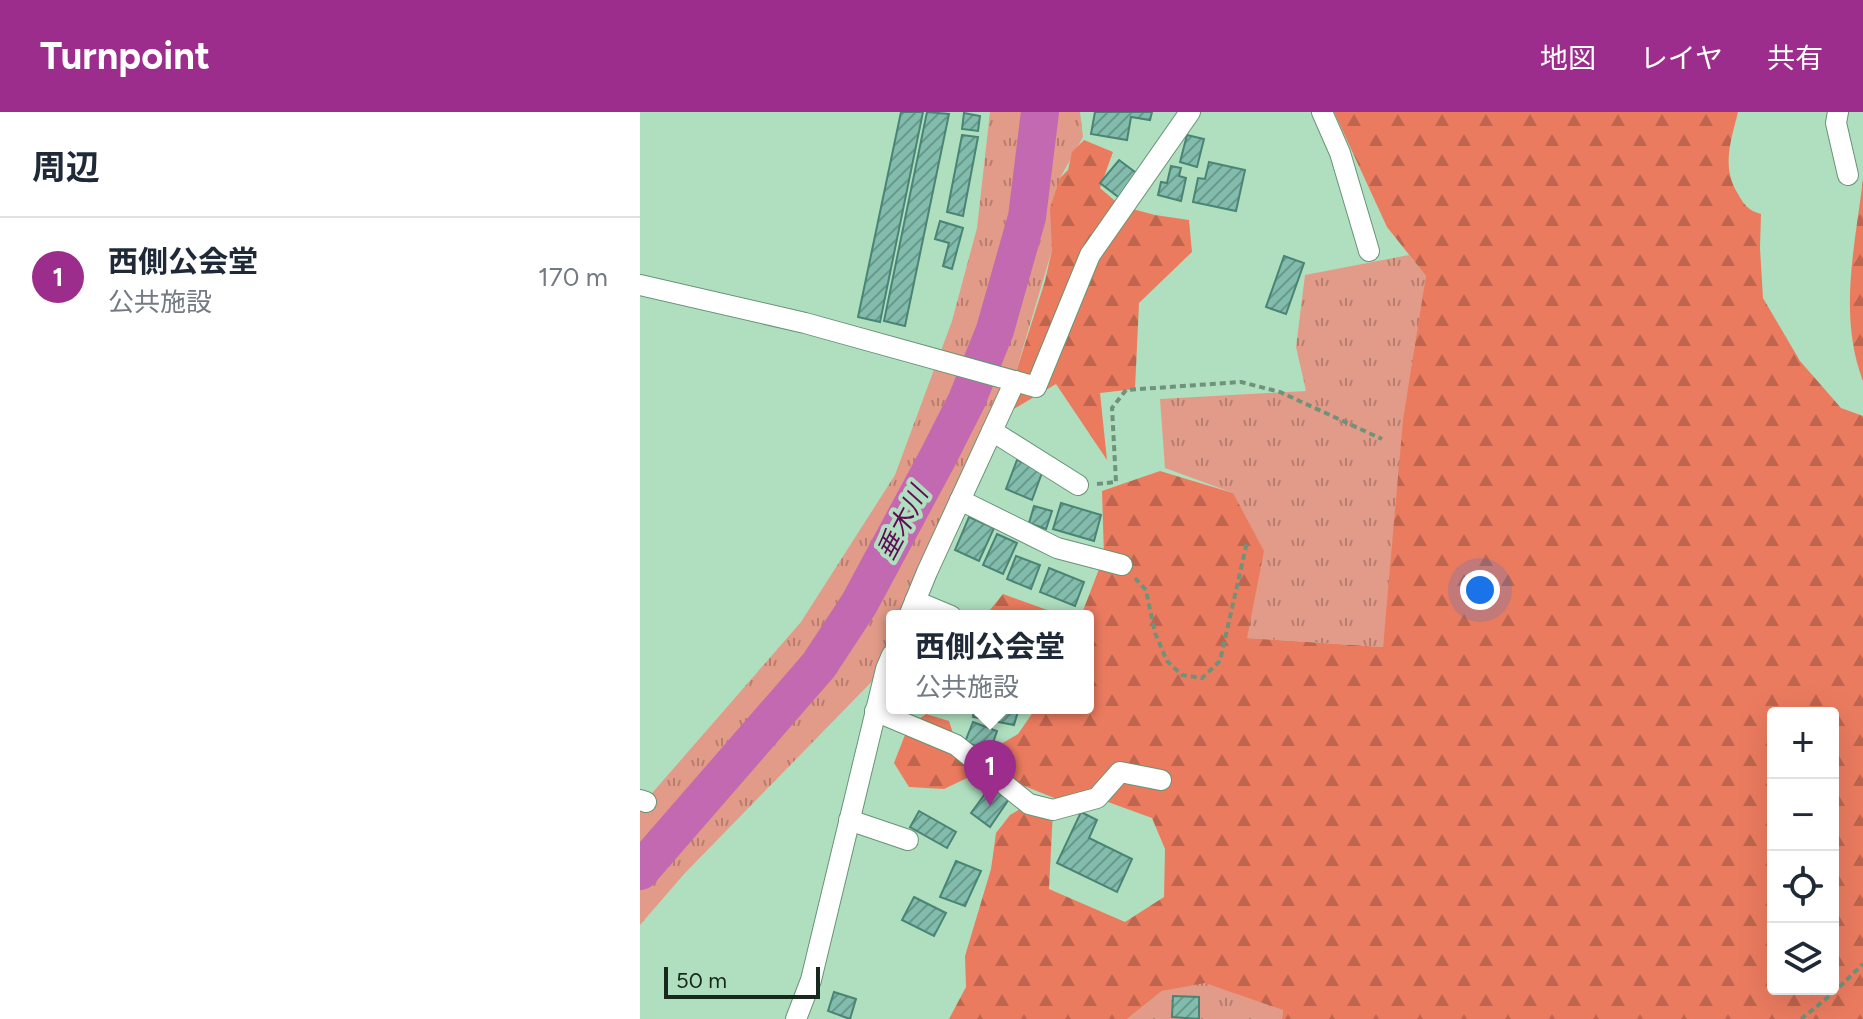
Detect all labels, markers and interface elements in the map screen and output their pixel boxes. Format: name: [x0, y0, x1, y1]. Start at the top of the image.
text: Turnpoint: [40, 33, 210, 79]
text: 地図: [1540, 41, 1596, 75]
text: レイヤ: [1640, 41, 1723, 75]
text: 共有: [1767, 41, 1823, 75]
text: 周辺: [32, 147, 100, 188]
text: 西側公会堂: [108, 243, 258, 280]
text: 1: [53, 261, 63, 293]
text: 170 m: [538, 261, 608, 293]
text: 公共施設: [108, 286, 212, 318]
water label: 垂木川: [870, 478, 936, 565]
your location: [1460, 570, 1500, 610]
popup: [886, 610, 1094, 714]
text: 西側公会堂: [915, 628, 1065, 665]
text: 公共施設: [915, 671, 1019, 703]
map controls: [1767, 707, 1839, 995]
button: +: [1767, 707, 1839, 779]
pin: 1: [964, 740, 1016, 806]
button: −: [1767, 779, 1839, 851]
button: locate: [1767, 851, 1839, 923]
button: layers: [1767, 923, 1839, 995]
scale bar: [664, 963, 820, 999]
text: 50 m: [676, 967, 727, 994]

